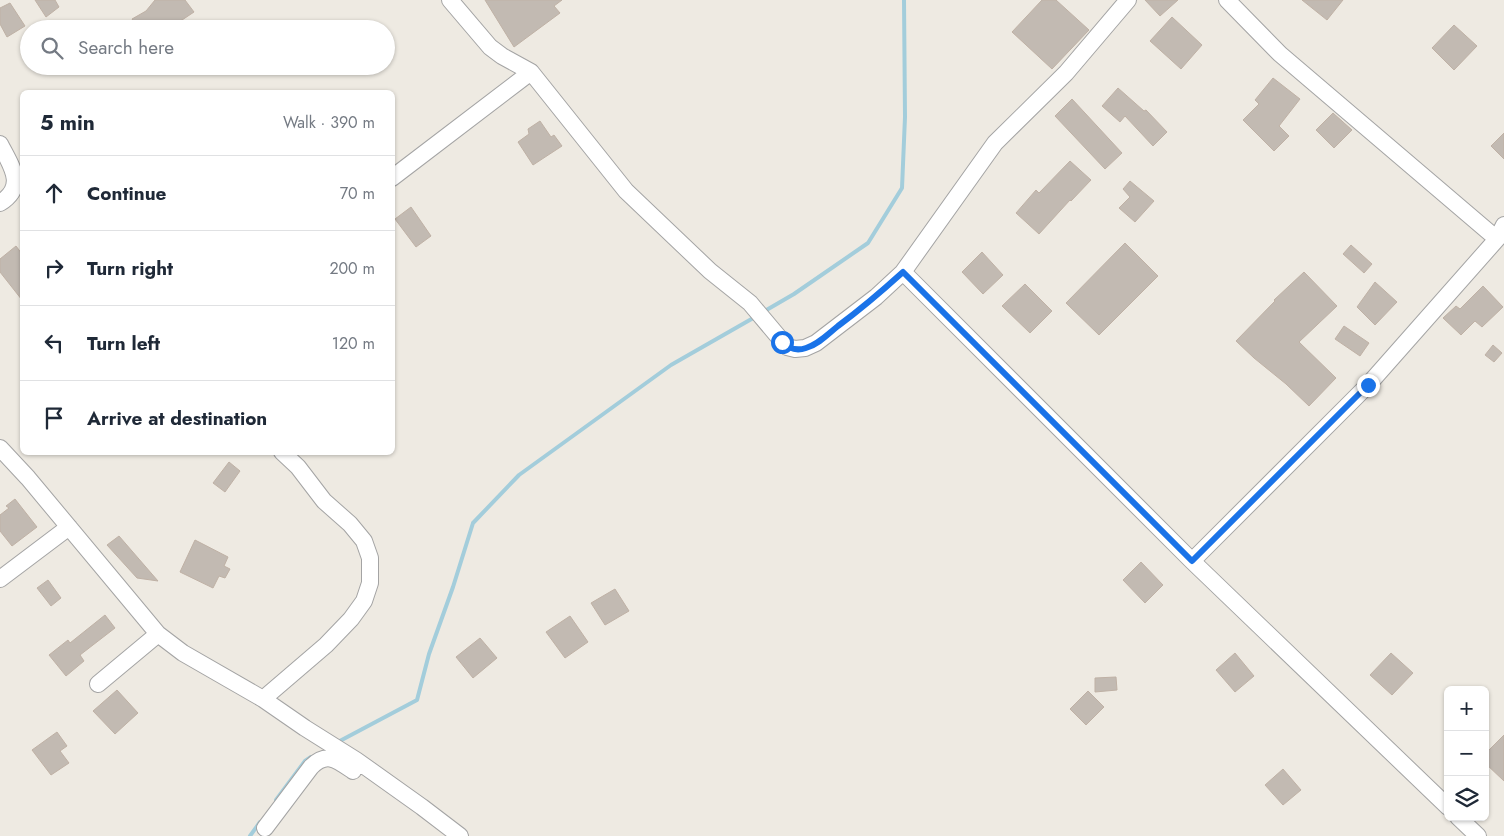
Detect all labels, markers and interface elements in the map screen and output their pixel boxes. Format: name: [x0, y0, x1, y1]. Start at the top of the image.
search box: [20, 20, 395, 75]
icon: search: [38, 34, 66, 62]
text: Search here: [78, 34, 174, 61]
text: 5 min: [40, 108, 95, 138]
text: Walk · 390 m: [283, 111, 375, 134]
icon: ahead: [40, 179, 68, 207]
text: Continue: [87, 180, 166, 207]
text: 70 m: [340, 182, 375, 205]
icon: right: [40, 254, 68, 282]
text: Turn right: [87, 255, 173, 282]
text: 200 m: [329, 257, 375, 280]
icon: left: [40, 329, 68, 357]
text: Turn left: [87, 330, 160, 357]
route start: [771, 331, 794, 354]
text: 120 m: [332, 332, 375, 355]
route end: [1357, 374, 1380, 397]
icon: arrive: [40, 404, 68, 432]
text: Arrive at destination: [87, 405, 267, 432]
map controls: [1444, 686, 1489, 821]
button: +: [1444, 686, 1489, 731]
button: −: [1444, 731, 1489, 776]
button: layers: [1444, 776, 1489, 821]

